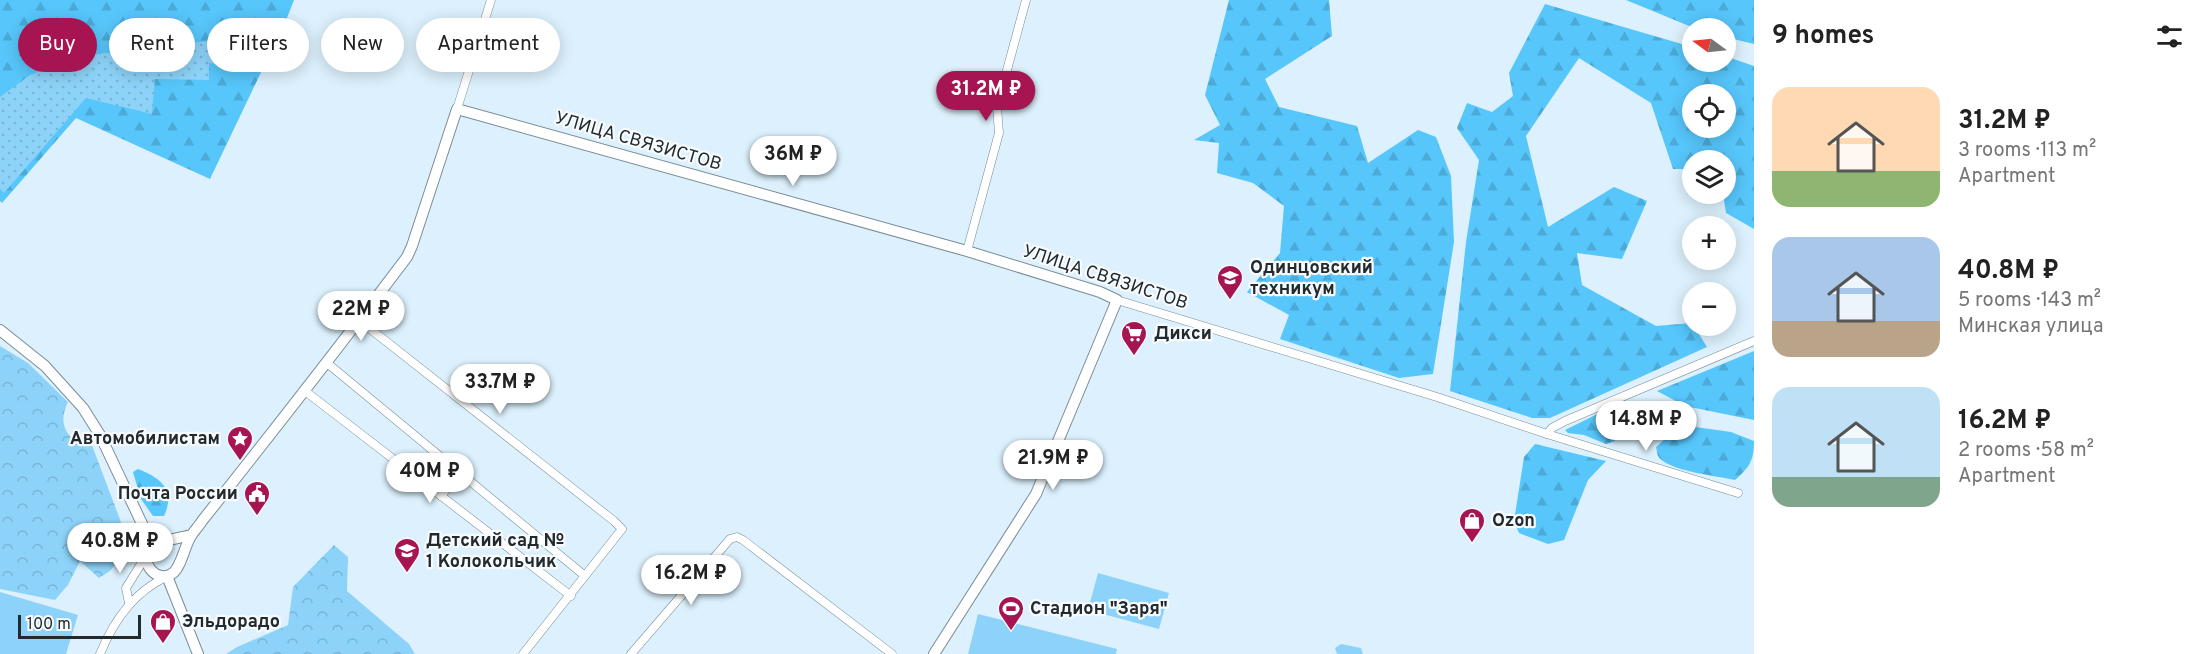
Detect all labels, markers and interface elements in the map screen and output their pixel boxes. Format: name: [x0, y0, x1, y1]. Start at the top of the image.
chip: Buy: [18, 18, 97, 72]
chip: Rent: [109, 18, 195, 72]
chip: Filters: [207, 18, 309, 72]
chip: New: [321, 18, 404, 72]
chip: Apartment: [416, 18, 560, 72]
north arrow: [1682, 18, 1736, 72]
map controls: [1682, 18, 1736, 336]
text: 9 homes: [1772, 20, 1874, 53]
icon: filters: [2153, 20, 2186, 53]
pin: 31.2M ₽: [931, 71, 1041, 122]
text: 31.2M ₽: [950, 77, 1022, 103]
button: locate: [1682, 84, 1736, 138]
text: 31.2M ₽: [1958, 105, 2051, 138]
street label: УЛИЦА СВЯЗИСТОВ: [552, 107, 724, 177]
icon: home: [1820, 111, 1892, 183]
pin: 36M ₽: [751, 136, 835, 187]
text: 3 rooms · 113 m²: [1958, 138, 2096, 164]
text: 36M ₽: [764, 142, 822, 168]
button: layers: [1682, 150, 1736, 204]
text: Apartment: [1958, 164, 2056, 190]
button: +: [1682, 216, 1736, 270]
street label: УЛИЦА СВЯЗИСТОВ: [1020, 240, 1190, 316]
text: 40.8M ₽: [1958, 255, 2059, 288]
place label: Одинцовский техникум: [1250, 257, 1373, 301]
icon: home: [1820, 261, 1892, 333]
school or university icon: Одинцовский техникум: [1215, 263, 1245, 301]
button: −: [1682, 282, 1736, 336]
text: 5 rooms · 143 m²: [1958, 288, 2101, 314]
pin: 22M ₽: [319, 291, 403, 342]
text: 22M ₽: [332, 297, 390, 323]
text: Минская улица: [1958, 314, 2103, 340]
supermarket icon: Дикси: [1119, 319, 1149, 357]
place label: Дикси: [1154, 323, 1212, 346]
pin: 33.7M ₽: [445, 364, 555, 415]
text: 33.7M ₽: [464, 370, 536, 396]
pin: 14.8M ₽: [1591, 401, 1701, 452]
text: 16.2M ₽: [1958, 405, 2051, 438]
text: 14.8M ₽: [1610, 407, 1682, 433]
icon: home: [1820, 411, 1892, 483]
place icon: Автомобилистам: [225, 424, 255, 462]
place label: Автомобилистам: [70, 428, 220, 451]
text: 2 rooms · 58 m²: [1958, 438, 2094, 464]
pin: 21.9M ₽: [998, 440, 1108, 491]
text: 21.9M ₽: [1017, 446, 1089, 472]
pin: 40M ₽: [388, 453, 472, 504]
text: 40M ₽: [400, 459, 460, 485]
text: Apartment: [1958, 464, 2056, 490]
public building icon: Почта России: [242, 479, 272, 517]
place label: Почта России: [118, 483, 238, 506]
shop icon: Ozon: [1457, 506, 1487, 544]
place label: Ozon: [1492, 510, 1535, 533]
pin: 40.8M ₽: [65, 523, 175, 574]
text: 40.8M ₽: [81, 529, 159, 555]
place label: Детский сад № 1 Колокольчик: [426, 530, 564, 574]
school or university icon: Детский сад № 1 Колокольчик: [392, 536, 422, 574]
pin: 16.2M ₽: [636, 555, 746, 606]
text: 16.2M ₽: [655, 561, 727, 587]
sports icon: Стадион "Заря": [996, 594, 1026, 632]
place label: Стадион "Заря": [1030, 598, 1168, 621]
shop icon: Эльдорадо: [148, 607, 178, 645]
place label: Эльдорадо: [182, 611, 280, 634]
scale bar: [18, 612, 141, 640]
text: 100 m: [27, 615, 71, 635]

